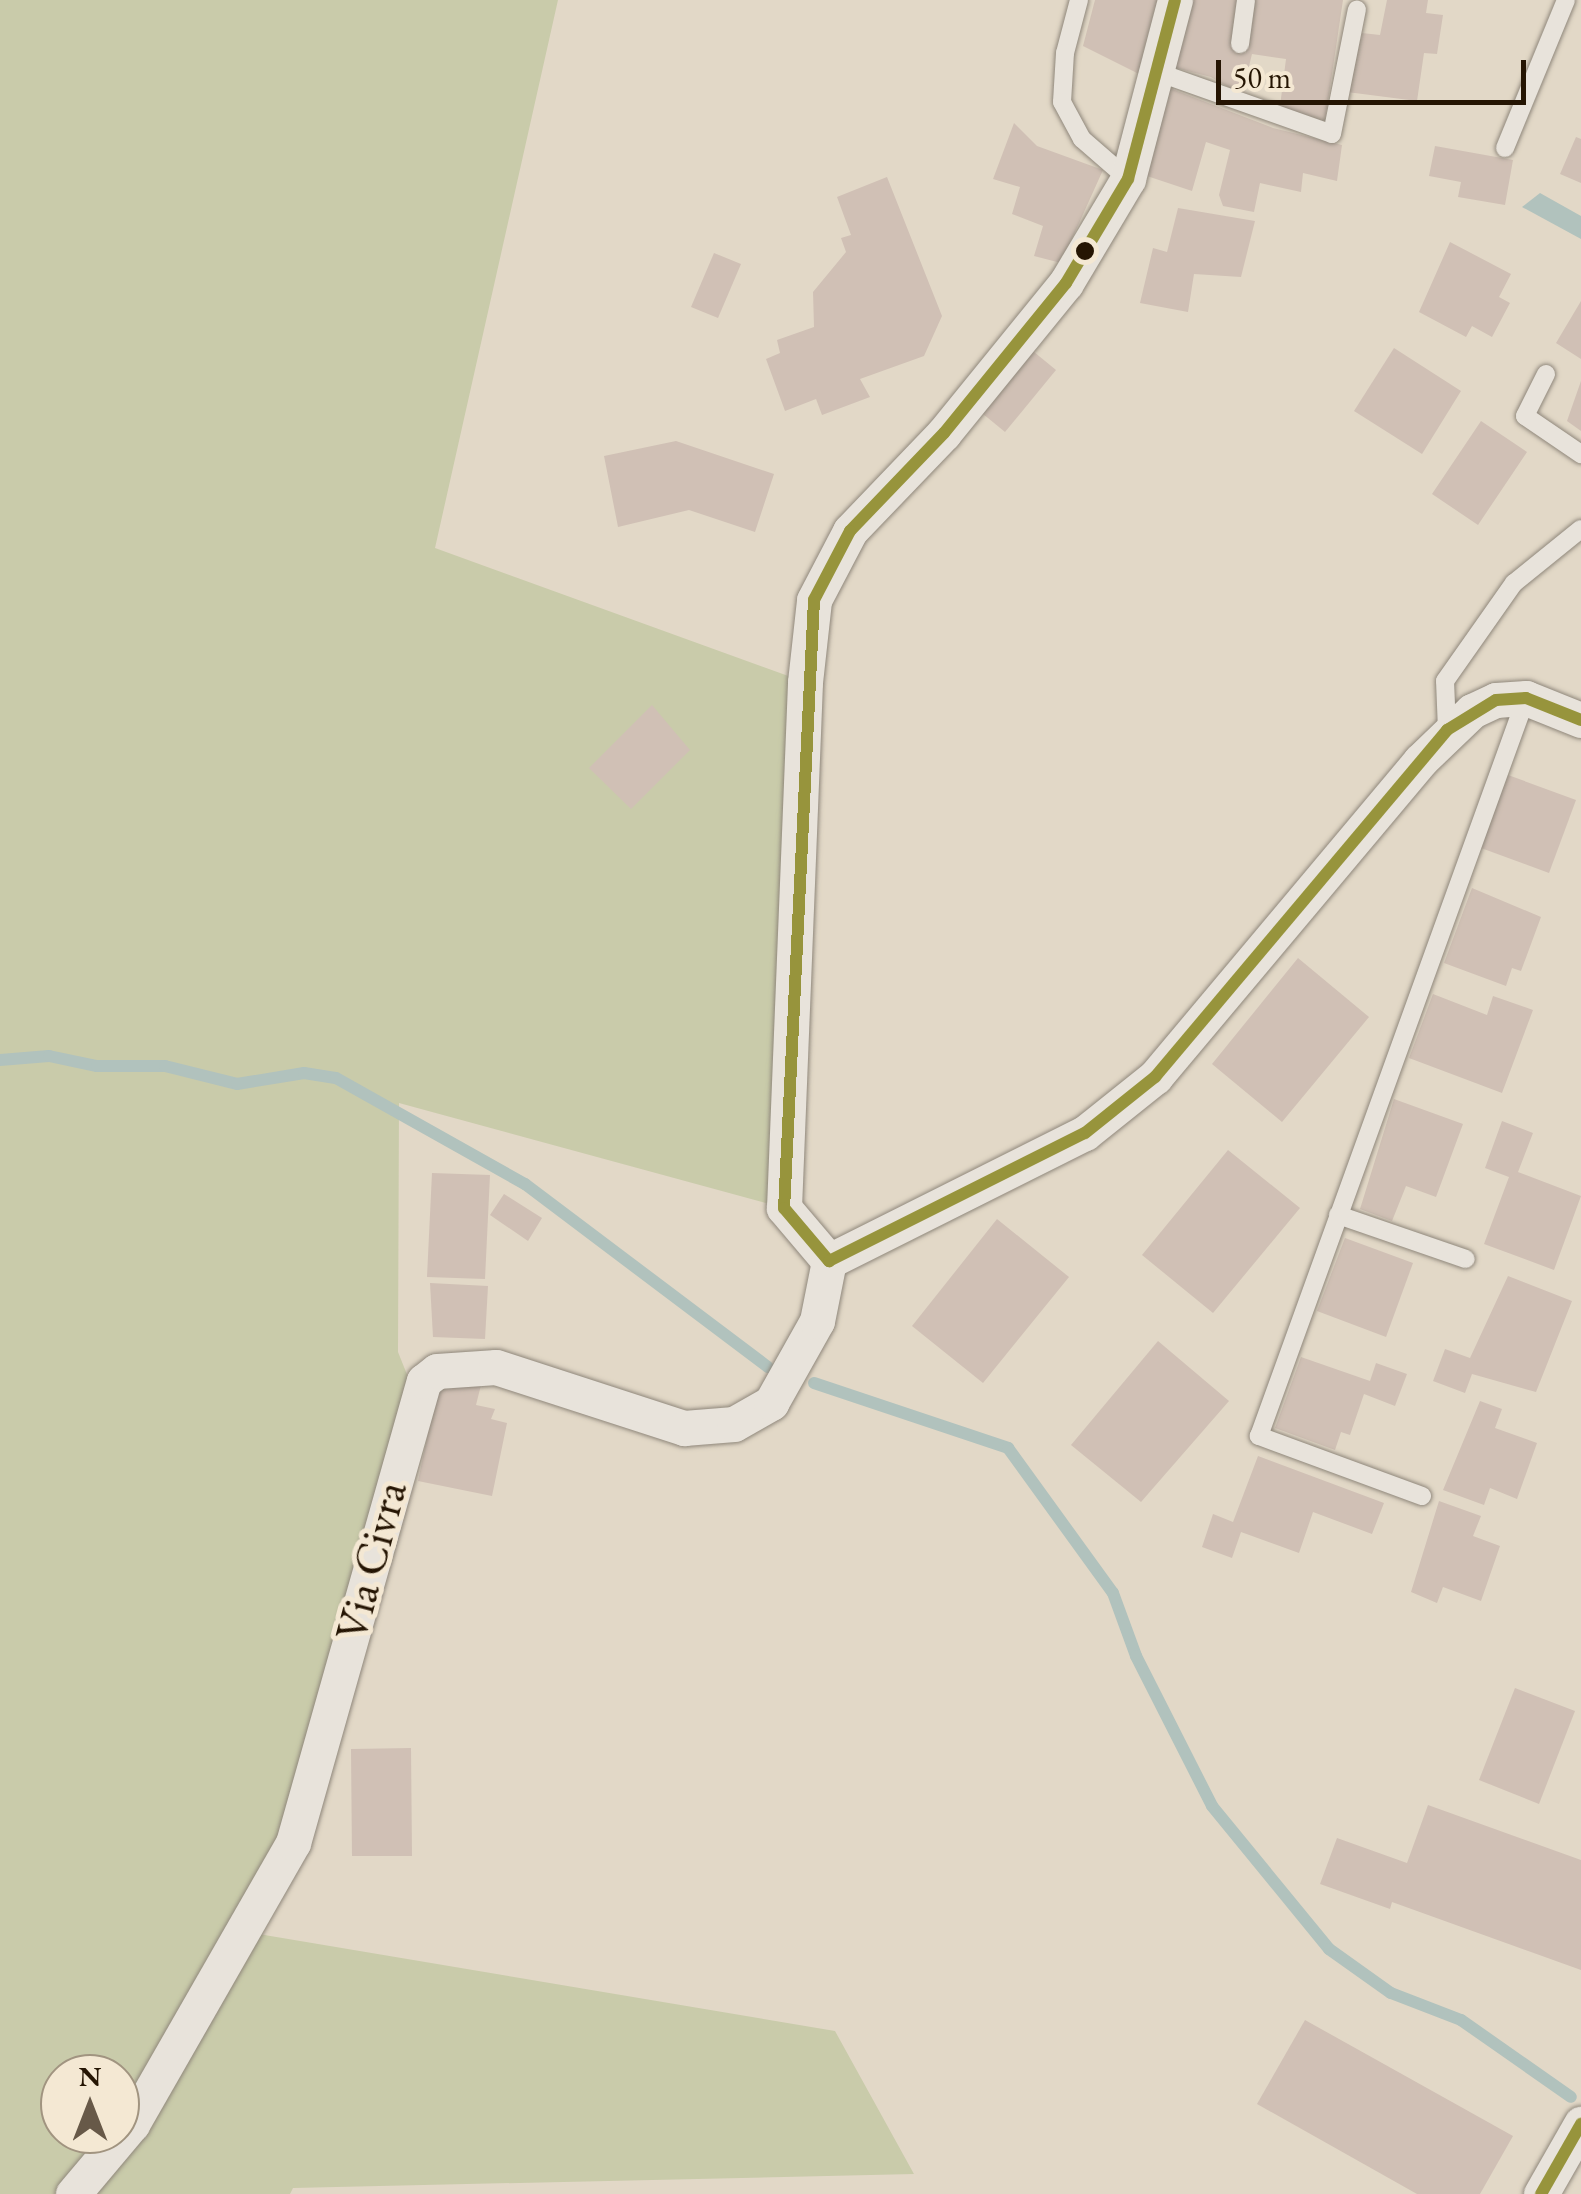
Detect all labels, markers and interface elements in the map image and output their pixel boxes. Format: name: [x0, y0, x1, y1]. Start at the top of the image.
scale bar: [1221, 40, 1531, 102]
text: 50 m: [1233, 58, 1291, 97]
unlabelled marker: [1075, 241, 1095, 261]
street label: Via Civra: [324, 1475, 418, 1647]
north arrow: [40, 2054, 140, 2154]
text: N: [79, 2058, 101, 2094]

